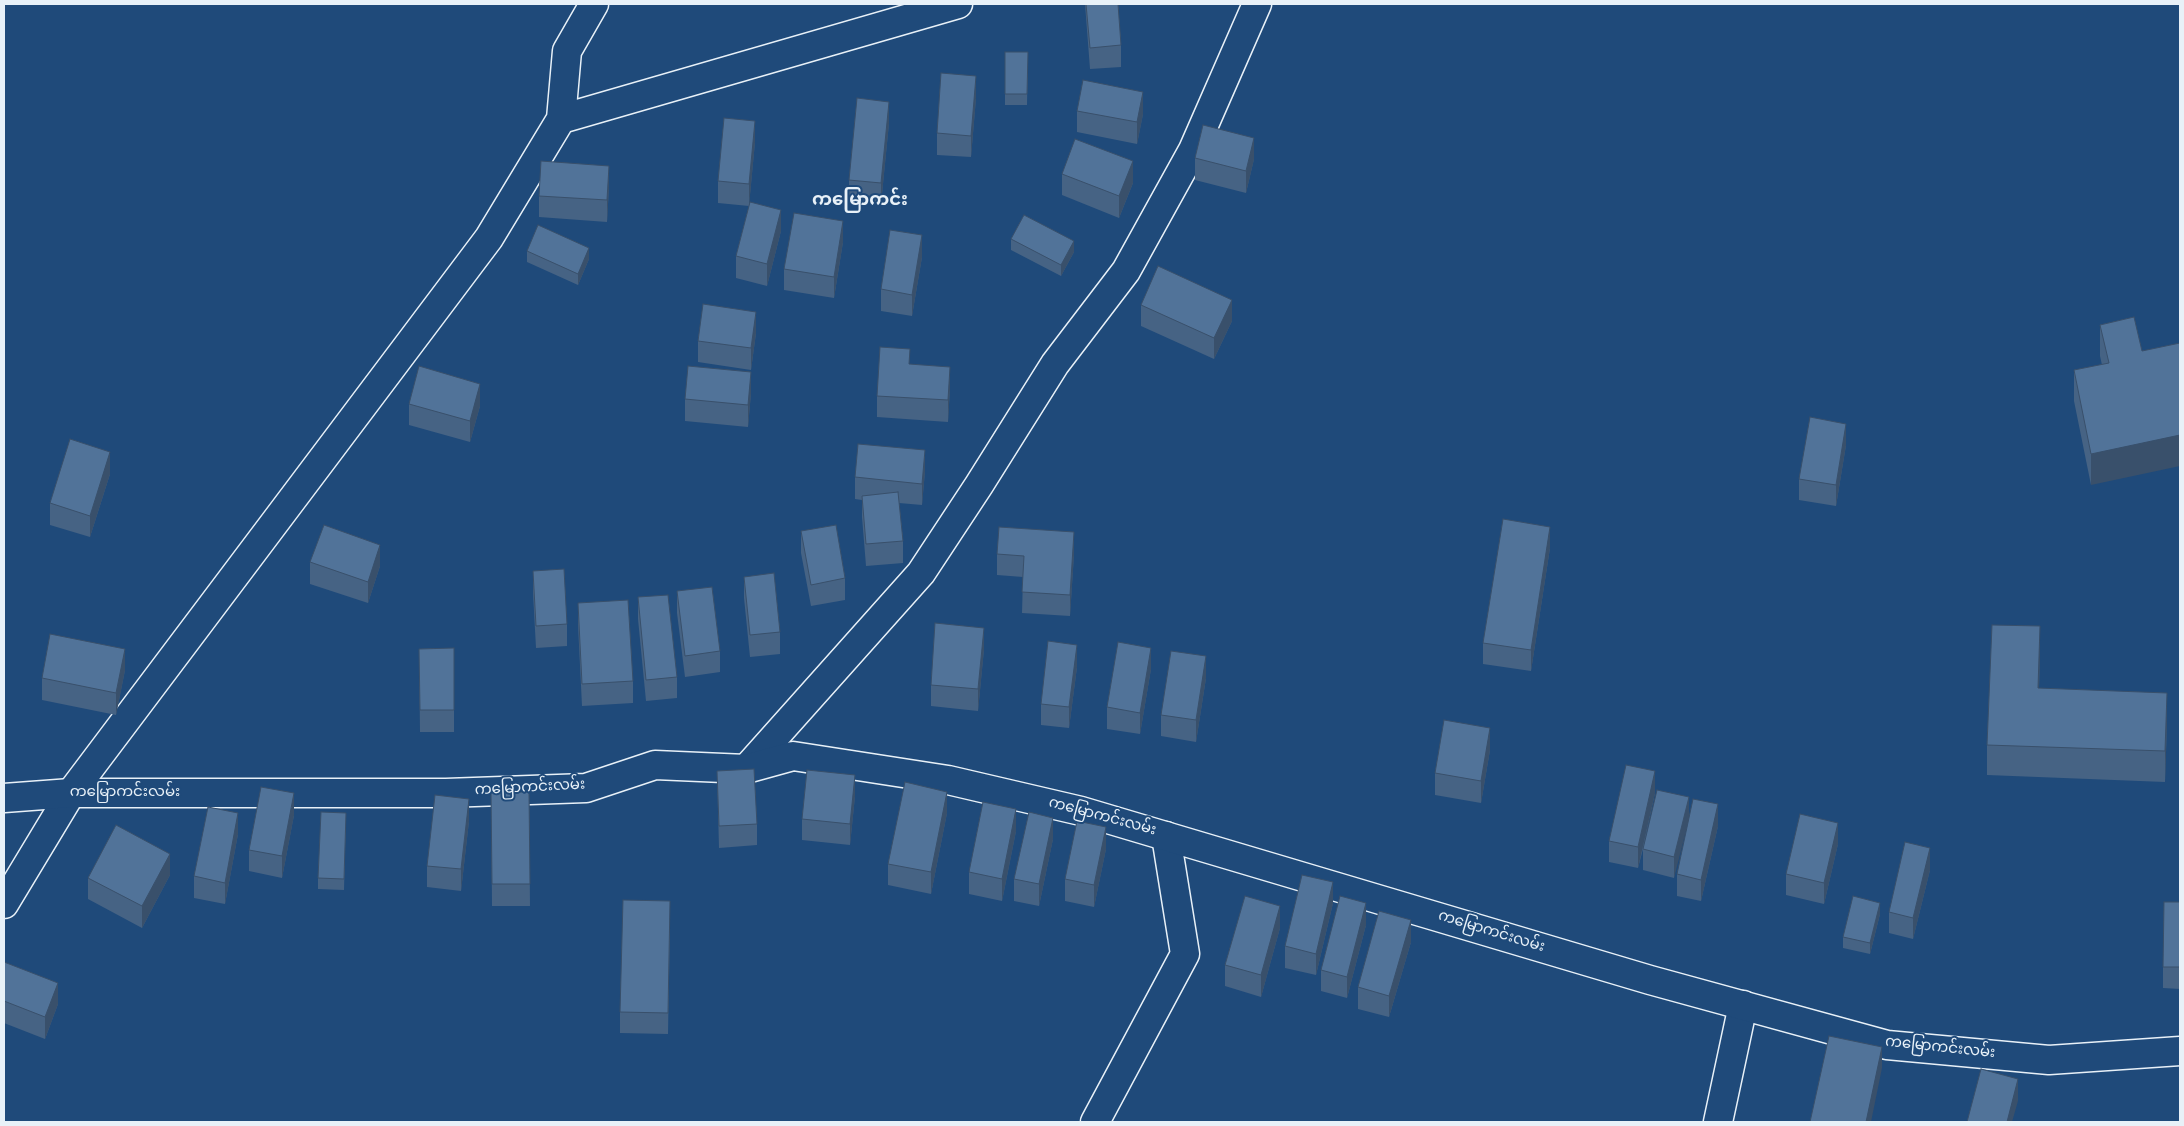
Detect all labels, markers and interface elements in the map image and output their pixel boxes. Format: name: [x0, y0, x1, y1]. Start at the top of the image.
district label: ကမြောကင်း: [812, 191, 908, 213]
street label: ကမြောကင်းလမ်း: [474, 777, 586, 801]
street label: ကမြောကင်းလမ်း: [70, 785, 180, 803]
street label: ကမြောကင်းလမ်း: [1046, 795, 1158, 841]
street label: ကမြောကင်းလမ်း: [1436, 908, 1546, 958]
street label: ကမြောကင်းလမ်း: [1884, 1034, 1996, 1064]

